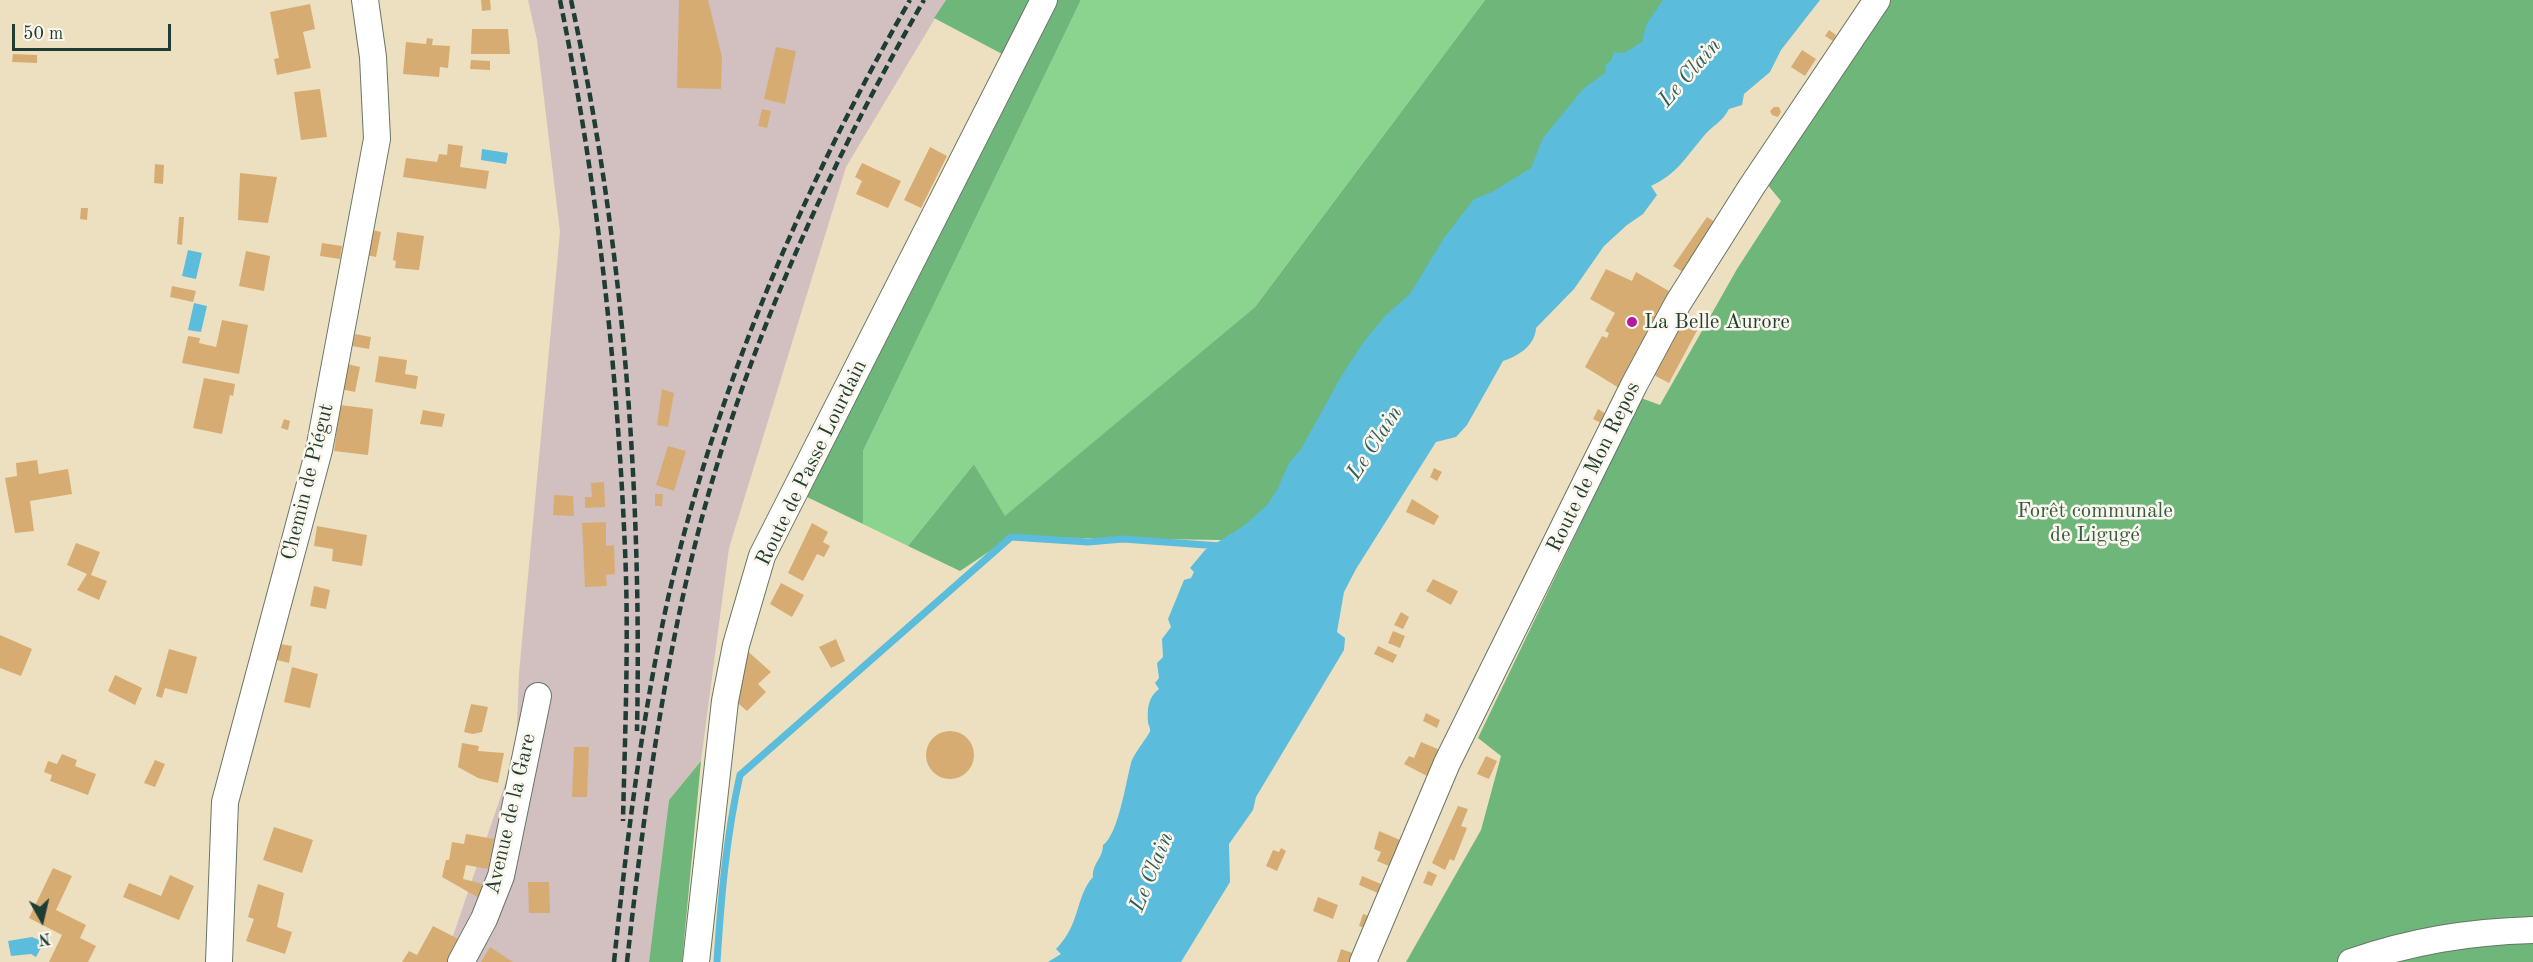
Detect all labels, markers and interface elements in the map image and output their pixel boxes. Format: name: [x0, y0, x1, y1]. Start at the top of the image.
scale bar: [15, 12, 174, 50]
text: 50 m: [23, 25, 63, 43]
water label: Le Clain: [1653, 33, 1727, 113]
place label: La Belle Aurore: [1644, 309, 1790, 335]
marker: La Belle Aurore: [1625, 315, 1639, 329]
street label: Route de Passe Lourdain: [751, 356, 873, 570]
street label: Route de Mon Repos: [1542, 378, 1646, 556]
street label: Chemin de Piégut: [276, 401, 340, 563]
water label: Le Clain: [1341, 401, 1409, 485]
park label: Forêt communale de Ligugé: [2017, 498, 2173, 548]
street label: Avenue de la Gare: [480, 731, 542, 897]
water label: Le Clain: [1124, 829, 1180, 915]
north arrow: [12, 890, 72, 950]
text: N: [37, 929, 52, 947]

